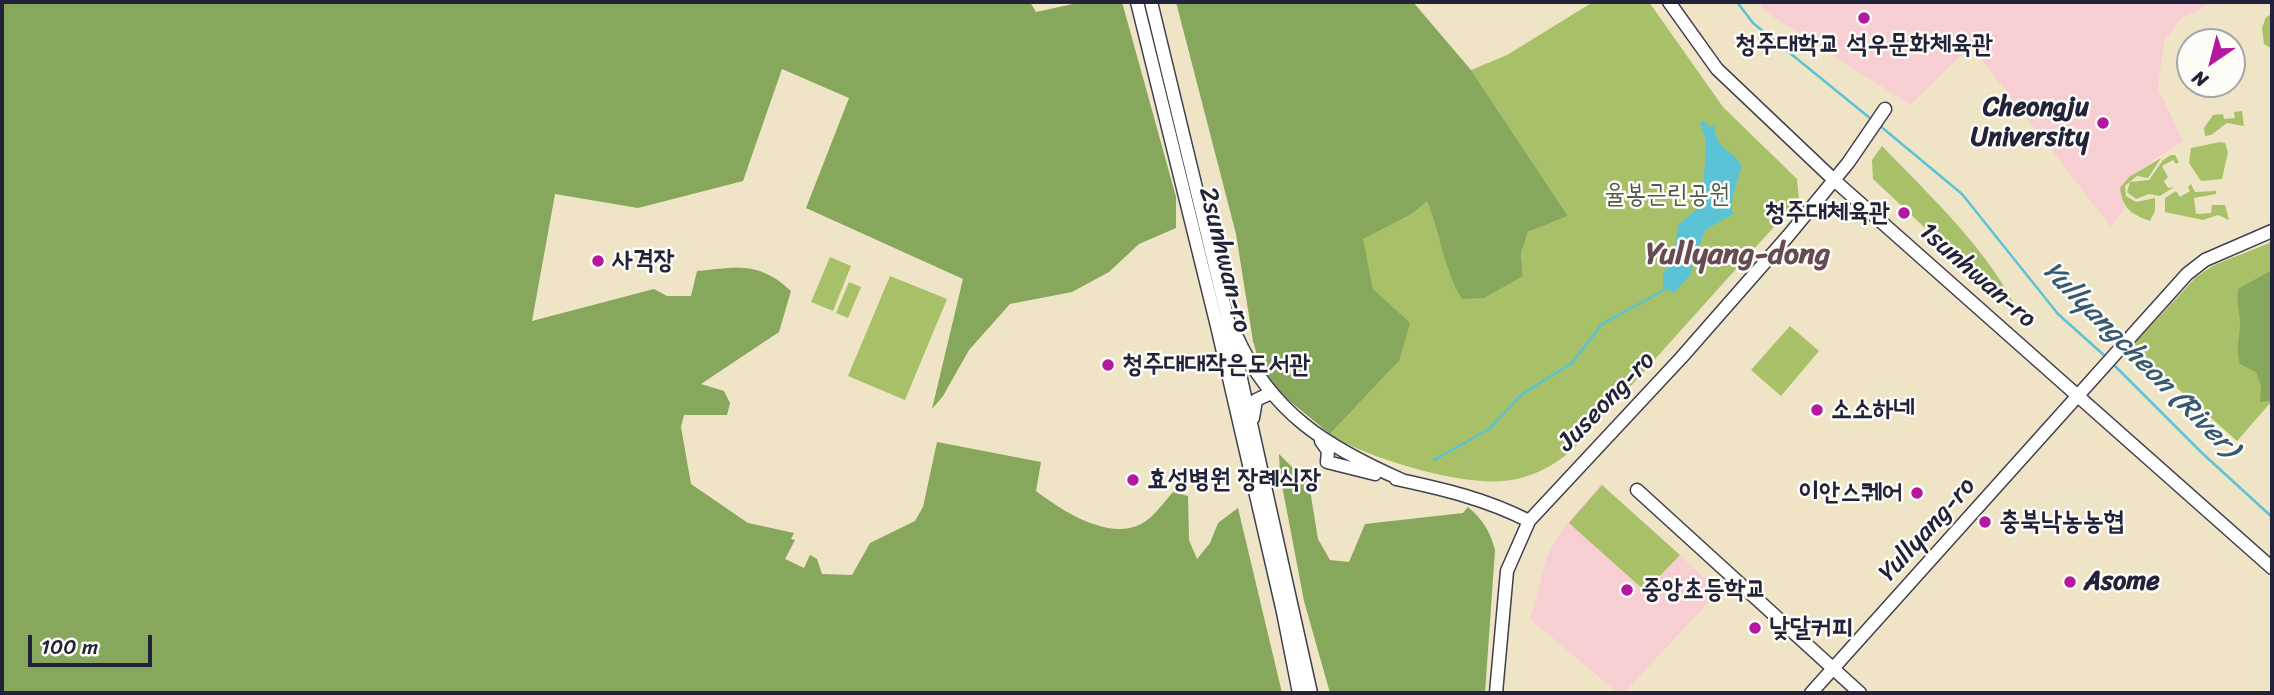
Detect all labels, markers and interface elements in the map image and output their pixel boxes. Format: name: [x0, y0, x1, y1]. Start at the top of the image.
marker: 청주대학교 석우문화체육관: [1856, 10, 1872, 26]
north arrow: [2176, 28, 2246, 98]
place label: 청주대학교 석우문화체육관: [1735, 29, 1993, 61]
text: N: [2185, 62, 2215, 96]
place label: Cheongju University: [1971, 92, 2089, 154]
marker: Cheongju University: [2095, 115, 2111, 131]
park label: 율봉근린공원: [1604, 179, 1730, 211]
street label: 2sunhwan-ro: [1191, 184, 1257, 336]
place label: 청주대체육관: [1764, 197, 1890, 229]
marker: 청주대체육관: [1896, 205, 1912, 221]
street label: 1sunhwan-ro: [1912, 217, 2042, 335]
district label: Yullyang-dong: [1646, 237, 1830, 273]
place label: 사격장: [612, 245, 675, 277]
marker: 사격장: [590, 253, 606, 269]
water label: Yullyangcheon (River): [2035, 255, 2245, 465]
street label: Juseong-ro: [1552, 345, 1662, 459]
place label: 청주대대작은도서관: [1122, 349, 1310, 381]
marker: 청주대대작은도서관: [1100, 357, 1116, 373]
place label: 소소하네: [1831, 394, 1915, 426]
marker: 소소하네: [1809, 402, 1825, 418]
place label: 효성병원 장례식장: [1147, 464, 1321, 496]
street label: Yullyang-ro: [1873, 471, 1983, 589]
marker: 효성병원 장례식장: [1125, 472, 1141, 488]
place label: 이안스퀘어: [1798, 477, 1903, 509]
marker: 이안스퀘어: [1909, 485, 1925, 501]
place label: 충북낙농농협: [1999, 506, 2125, 538]
marker: 충북낙농농협: [1977, 514, 1993, 530]
place label: Asome: [2084, 566, 2160, 598]
place label: 중앙초등학교: [1641, 574, 1767, 606]
marker: Asome: [2062, 574, 2078, 590]
marker: 중앙초등학교: [1619, 582, 1635, 598]
place label: 낮달커피: [1769, 612, 1853, 644]
marker: 낮달커피: [1747, 620, 1763, 636]
scale bar: [32, 622, 156, 666]
text: 100 m: [41, 628, 98, 666]

